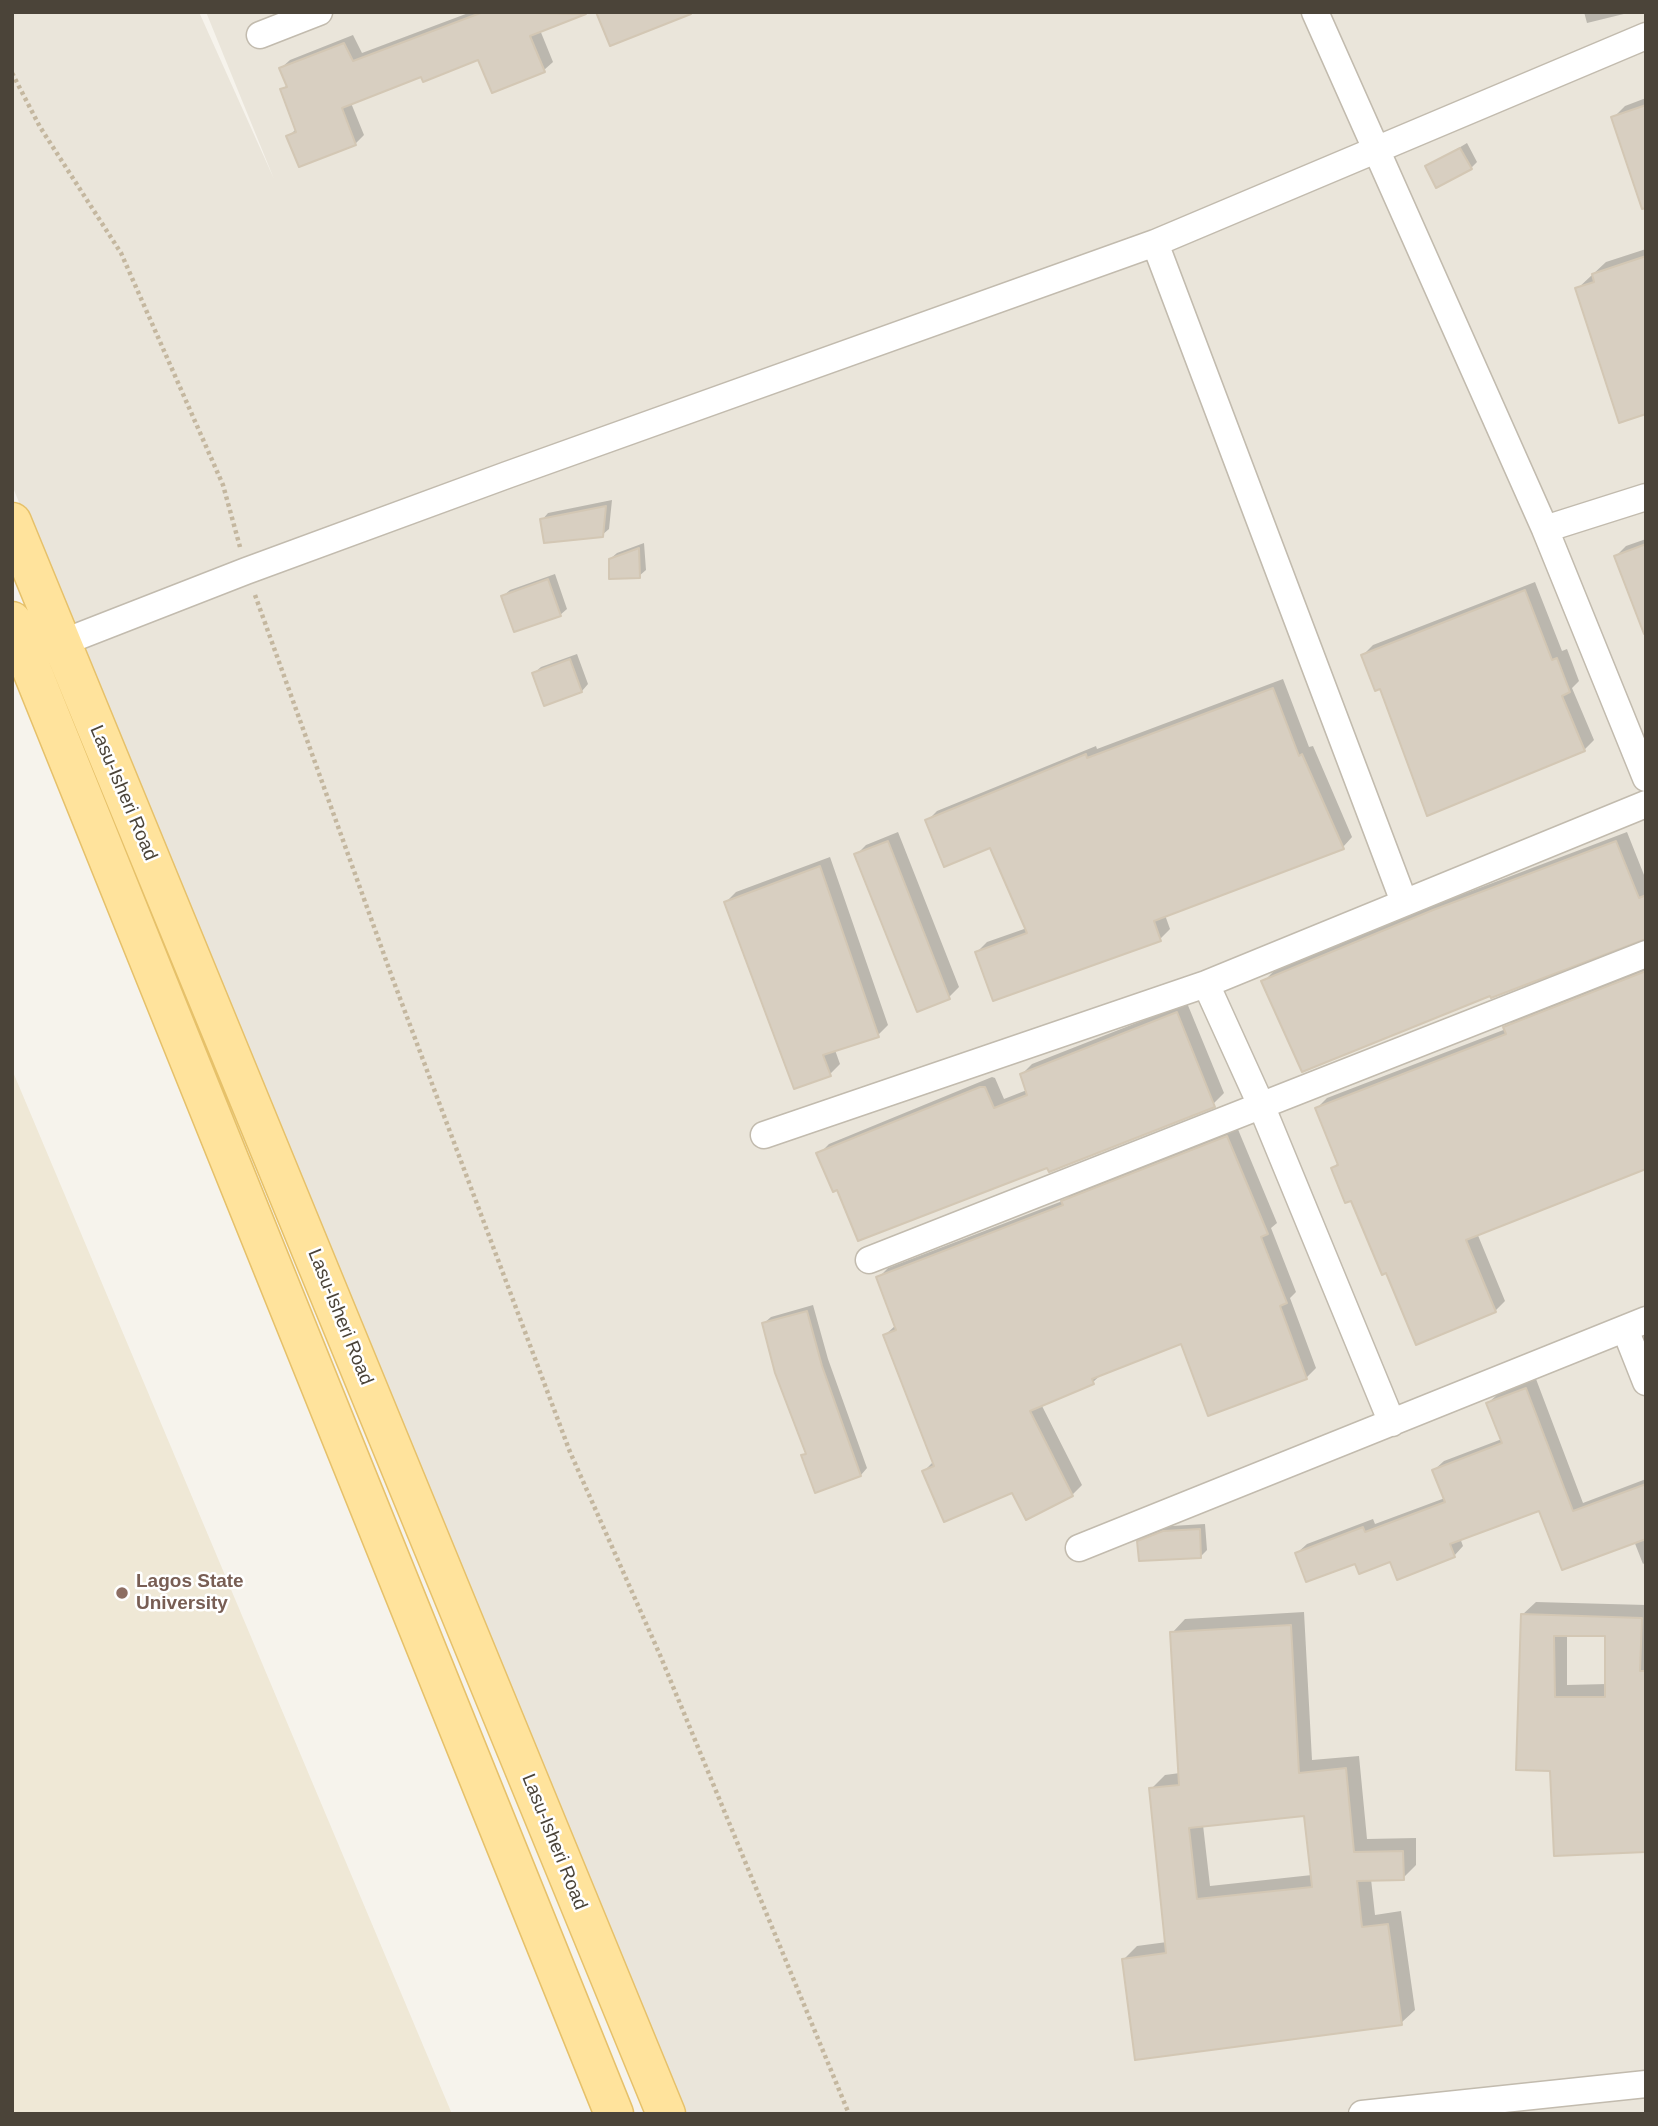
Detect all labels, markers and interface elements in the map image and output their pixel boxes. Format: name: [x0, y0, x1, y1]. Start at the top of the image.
street label: Lasu-Isheri Road: [84, 722, 162, 864]
street label: Lasu-Isheri Road: [302, 1246, 378, 1388]
place label: Lagos State University: [136, 1571, 244, 1615]
marker: Lagos State University: [114, 1585, 130, 1601]
street label: Lasu-Isheri Road: [516, 1771, 592, 1913]

